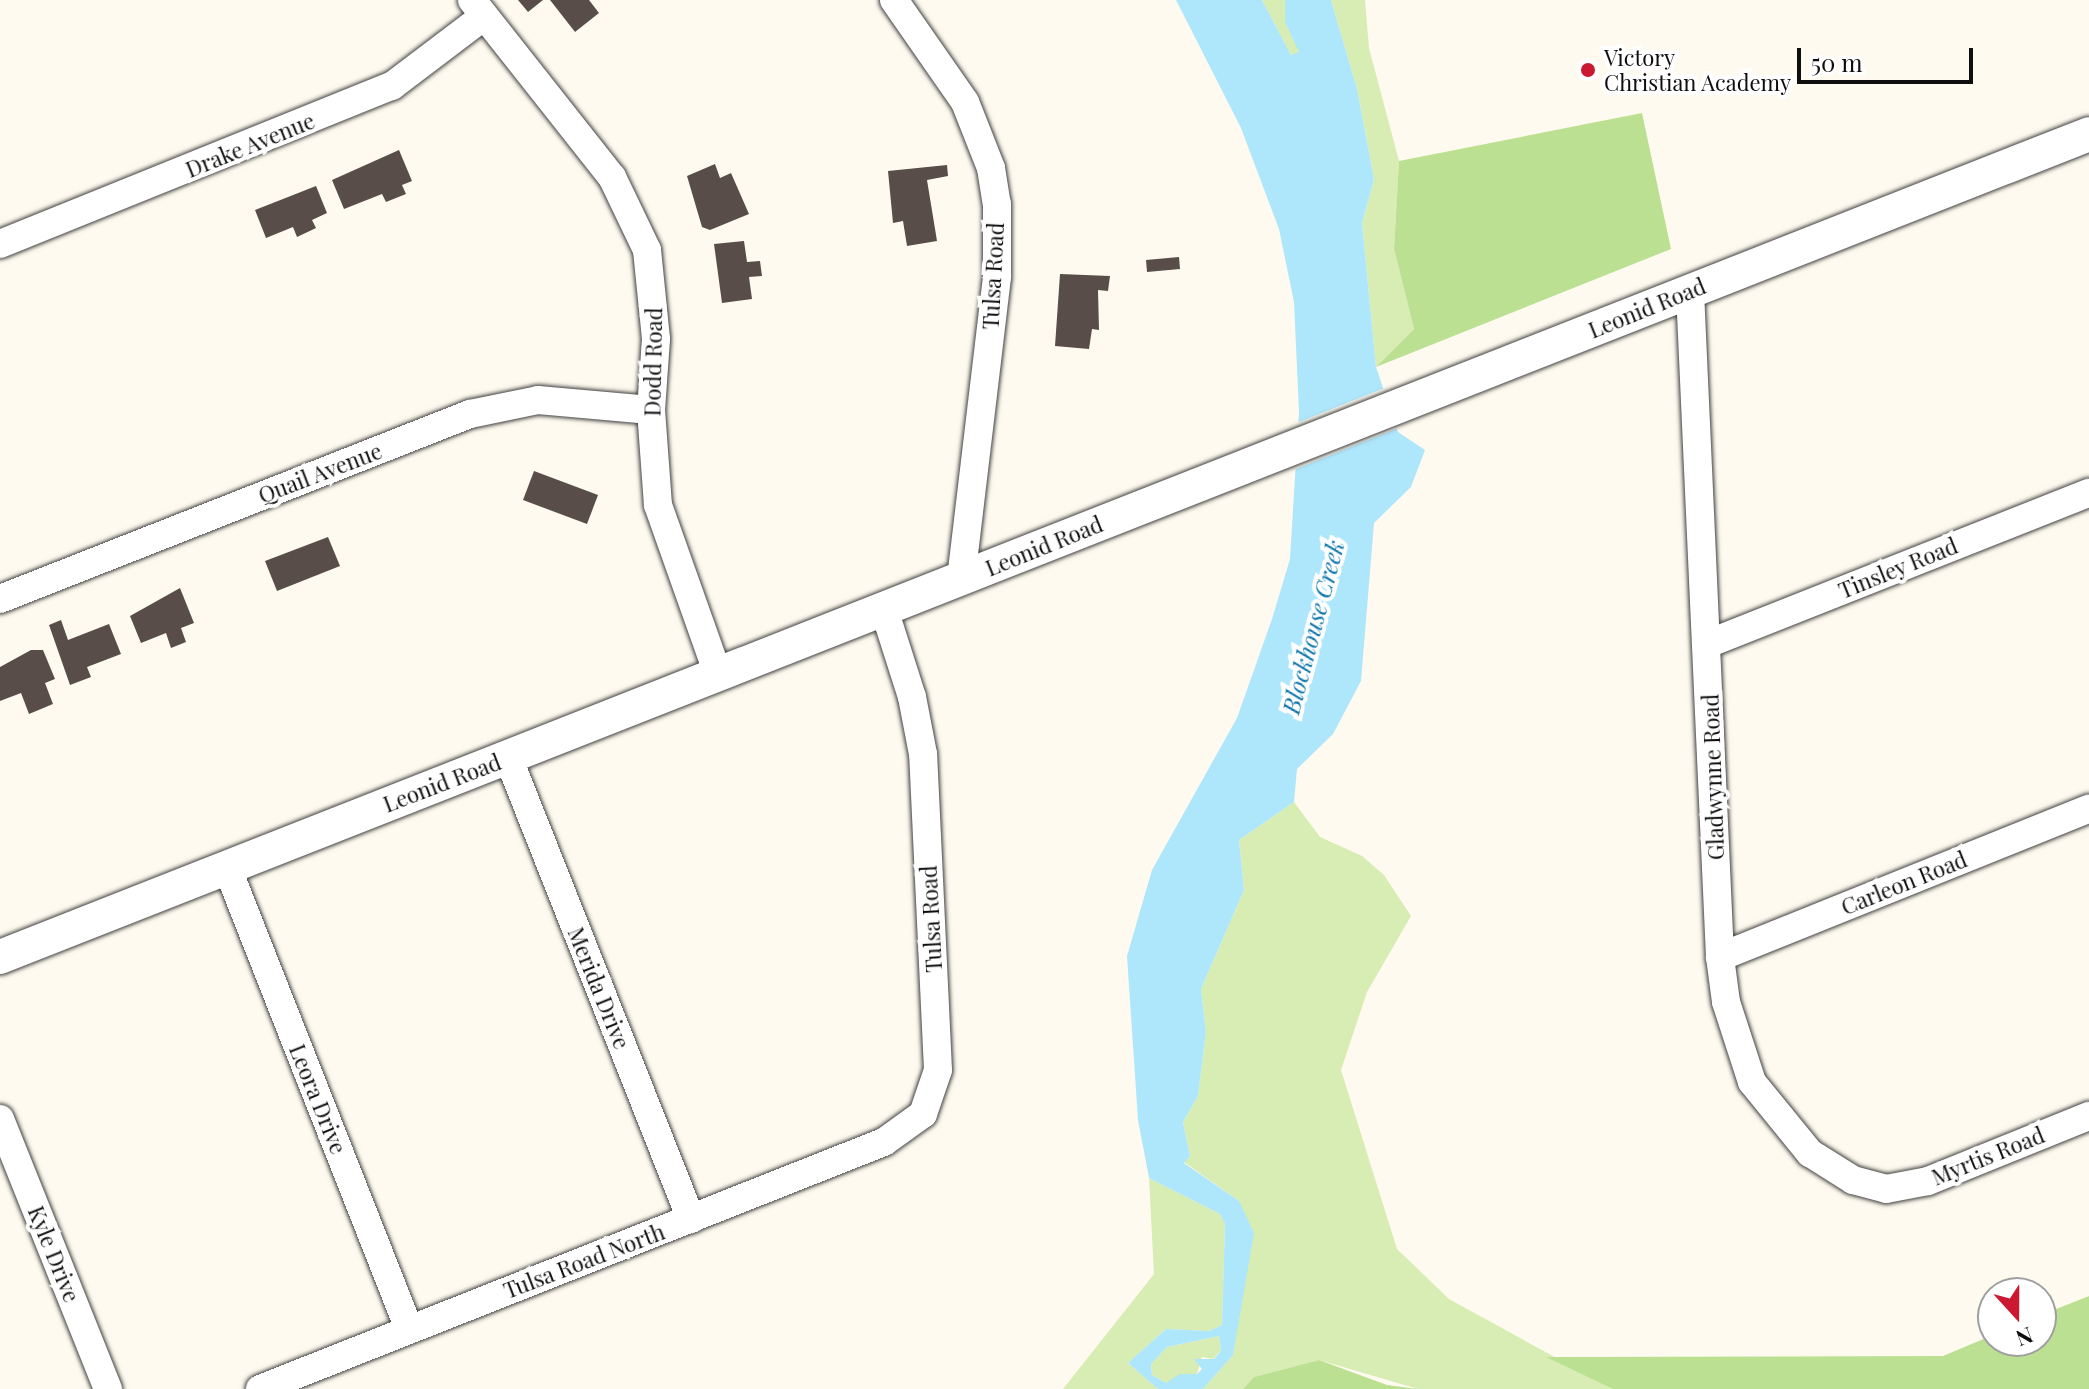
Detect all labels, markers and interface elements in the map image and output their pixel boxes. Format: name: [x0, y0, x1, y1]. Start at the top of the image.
scale bar: [1801, 32, 1977, 82]
place label: Victory Christian Academy: [1604, 44, 1792, 96]
text: 50 m: [1811, 46, 1863, 78]
marker: Victory Christian Academy: [1579, 61, 1597, 79]
street label: Drake Avenue: [181, 107, 319, 183]
street label: Tulsa Road: [977, 222, 1009, 330]
street label: Leonid Road: [1585, 273, 1709, 343]
street label: Dodd Road: [639, 307, 667, 417]
street label: Quail Avenue: [254, 437, 386, 509]
street label: Leonid Road: [982, 511, 1106, 581]
street label: Tinsley Road: [1834, 532, 1962, 604]
water label: Blockhouse Creek: [1276, 537, 1350, 717]
street label: Gladwynne Road: [1697, 693, 1729, 861]
street label: Leonid Road: [379, 748, 505, 818]
street label: Carleon Road: [1837, 846, 1971, 920]
street label: Tulsa Road: [915, 865, 947, 973]
street label: Merida Drive: [563, 923, 635, 1053]
street label: Leora Drive: [284, 1040, 352, 1158]
street label: Myrtis Road: [1928, 1121, 2048, 1191]
street label: Kyle Drive: [23, 1202, 85, 1306]
street label: Tulsa Road North: [500, 1218, 668, 1304]
north arrow: [1977, 1277, 2057, 1357]
text: N: [2012, 1321, 2038, 1354]

